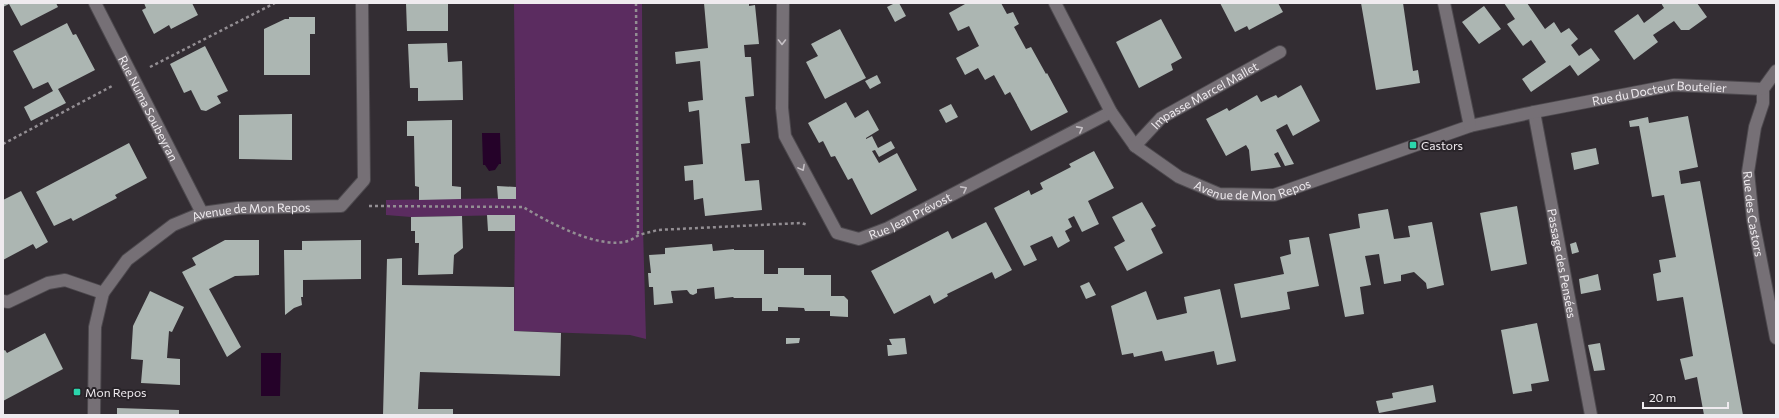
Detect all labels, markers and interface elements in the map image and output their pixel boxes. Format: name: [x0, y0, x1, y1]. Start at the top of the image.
one-way arrow: [778, 39, 786, 45]
street label: Rue Numa Soubeyran: [116, 53, 181, 163]
street label: Impasse Marcel Mallet: [1148, 59, 1260, 132]
street label: Rue du Docteur Boutelier: [1591, 78, 1727, 108]
one-way arrow: [1075, 126, 1083, 133]
place label: Castors: [1421, 138, 1463, 152]
marker: Castors: [1408, 140, 1418, 150]
one-way arrow: [797, 163, 805, 171]
street label: Rue des Castors: [1741, 170, 1767, 258]
street label: Avenue de Mon Repos: [1192, 176, 1312, 202]
one-way arrow: [960, 186, 968, 193]
street label: Rue Jean Prévost: [867, 189, 954, 242]
street label: Avenue de Mon Repos: [189, 200, 311, 224]
street label: Passage des Pensées: [1545, 207, 1580, 319]
scale bar: [1643, 384, 1728, 410]
place label: Mon Repos: [85, 385, 146, 399]
marker: Mon Repos: [72, 387, 82, 397]
text: 20 m: [1649, 390, 1676, 404]

